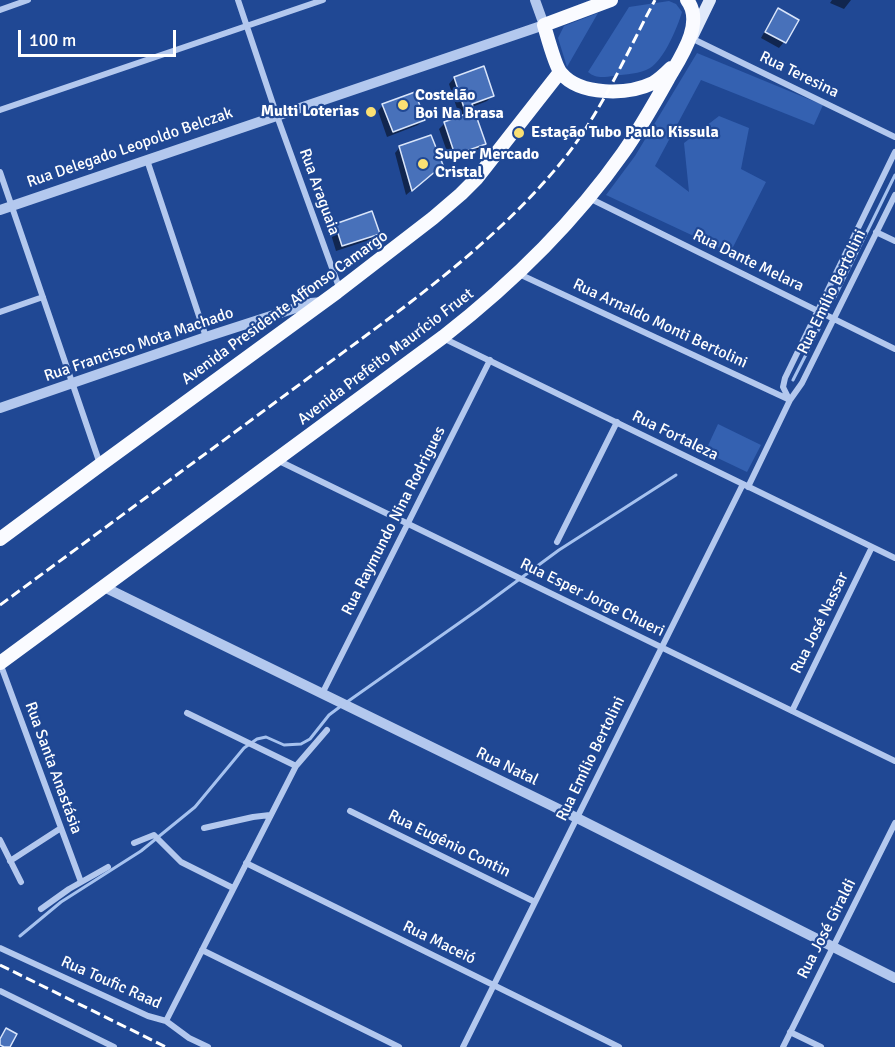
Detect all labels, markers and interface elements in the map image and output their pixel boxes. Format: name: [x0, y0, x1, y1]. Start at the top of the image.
scale bar: [21, 18, 178, 56]
text: 100 m: [29, 29, 76, 51]
street label: Rua Teresina: [756, 48, 842, 102]
place label: Costelão Boi Na Brasa: [415, 86, 504, 124]
marker: Costelão Boi Na Brasa: [396, 98, 410, 112]
place label: Multi Loterias: [261, 102, 359, 122]
street label: Rua Delegado Leopoldo Belczak: [25, 104, 235, 192]
marker: Multi Loterias: [364, 105, 378, 119]
place label: Estação Tubo Paulo Kissula: [531, 123, 719, 143]
marker: Estação Tubo Paulo Kissula: [512, 126, 526, 140]
place label: Super Mercado Cristal: [435, 145, 539, 183]
street label: Rua Araguaia: [294, 146, 344, 238]
marker: Super Mercado Cristal: [416, 157, 430, 171]
street label: Rua Dante Melara: [689, 226, 807, 296]
street label: Avenida Presidente Affonso Camargo: [178, 227, 392, 389]
street label: Rua Emílio Bertolini: [793, 227, 871, 357]
street label: Rua Arnaldo Monti Bertolini: [570, 275, 750, 373]
street label: Avenida Prefeito Maurício Fruet: [294, 285, 478, 429]
street label: Rua Francisco Mota Machado: [42, 304, 236, 386]
street label: Rua Fortaleza: [629, 407, 721, 465]
street label: Rua Raymundo Nina Rodrigues: [338, 423, 450, 619]
street label: Rua Esper Jorge Chueri: [517, 555, 667, 641]
street label: Rua José Nassar: [787, 569, 853, 677]
street label: Rua Emílio Bertolini: [552, 694, 630, 824]
street label: Rua Santa Anastásia: [20, 699, 86, 837]
street label: Rua Natal: [473, 744, 541, 790]
street label: Rua Eugênio Contin: [385, 806, 513, 882]
street label: Rua José Giraldi: [794, 876, 860, 982]
street label: Rua Maceió: [399, 917, 479, 969]
street label: Rua Toufic Raad: [58, 952, 164, 1014]

